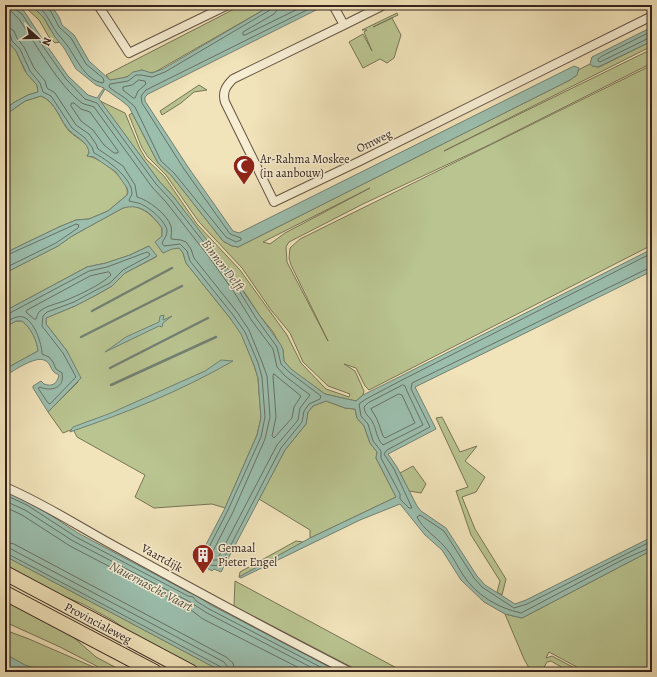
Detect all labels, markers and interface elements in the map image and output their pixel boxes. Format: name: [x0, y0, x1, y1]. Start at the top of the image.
north arrow: [18, 18, 58, 58]
text: N: [38, 35, 55, 48]
street label: Omweg: [354, 126, 394, 156]
place label: Ar-Rahma Moskee (in aanbouw): [259, 151, 350, 181]
mosque icon: Ar-Rahma Moskee (in aanbouw): [231, 153, 257, 186]
water label: Binnen Delft: [198, 236, 249, 295]
street label: Vaartdijk: [138, 540, 186, 576]
place label: Gemaal Pieter Engel: [218, 540, 277, 570]
building icon: Gemaal Pieter Engel: [190, 542, 216, 575]
water label: Nauernasche Vaart: [107, 557, 197, 616]
street label: Provincialeweg: [62, 599, 134, 647]

